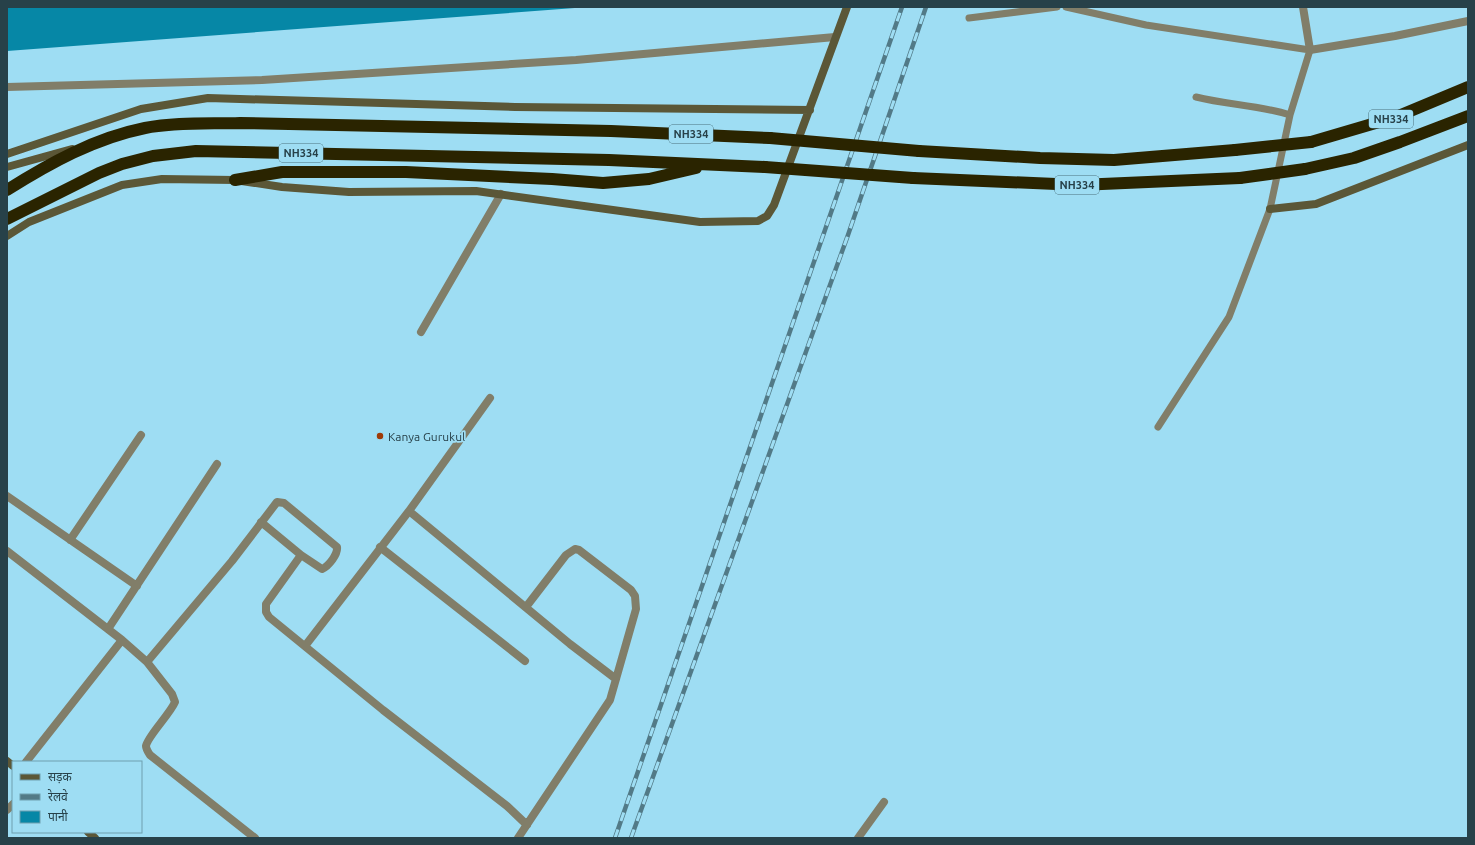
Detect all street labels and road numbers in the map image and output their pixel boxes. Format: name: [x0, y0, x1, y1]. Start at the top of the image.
road number: NH334: [1369, 110, 1413, 128]
road number: NH334: [669, 125, 713, 143]
road number: NH334: [279, 144, 323, 162]
road number: NH334: [1055, 176, 1099, 194]

